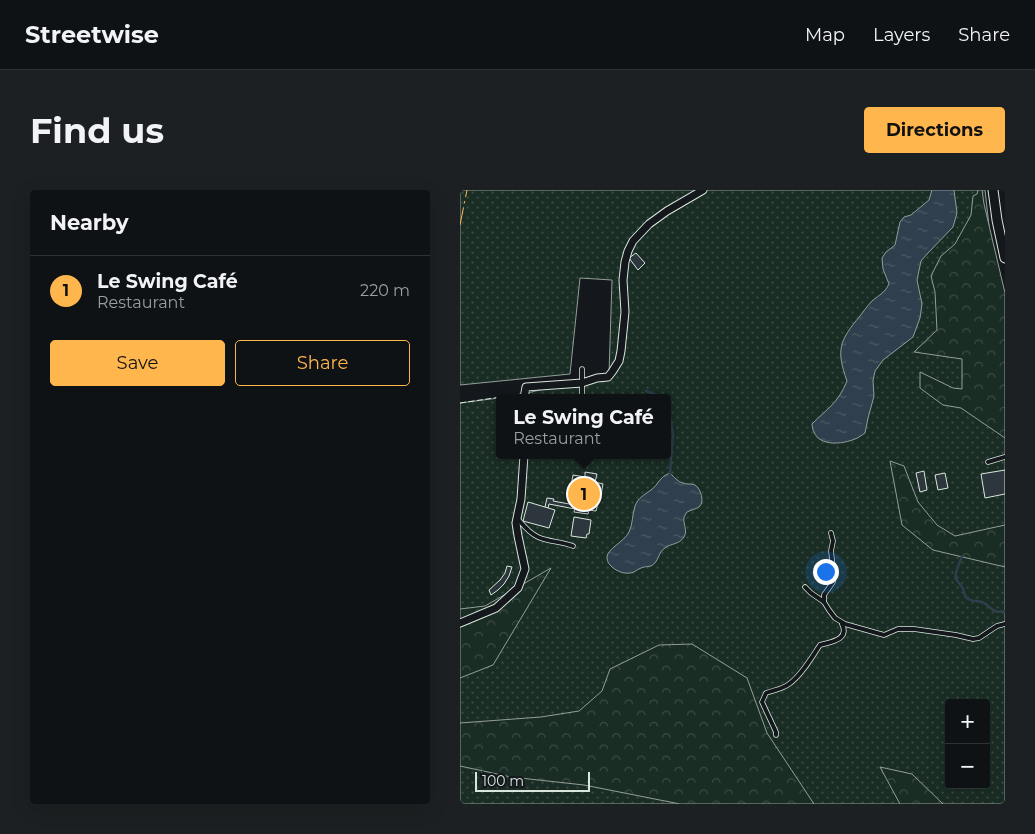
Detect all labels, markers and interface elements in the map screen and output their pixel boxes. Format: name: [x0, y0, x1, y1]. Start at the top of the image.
text: Streetwise: [25, 20, 159, 49]
text: Map: [805, 24, 845, 46]
text: Layers: [873, 24, 930, 46]
text: Share: [958, 24, 1010, 46]
button: Directions: [864, 107, 1005, 153]
text: Find us: [30, 109, 164, 152]
text: Nearby: [50, 210, 129, 235]
text: Le Swing Café: [97, 270, 238, 293]
text: 1: [63, 281, 69, 300]
text: 220 m: [360, 281, 410, 300]
text: Restaurant: [97, 293, 185, 312]
button: Save: [50, 340, 225, 386]
button: Share: [235, 340, 410, 386]
popup: [496, 394, 671, 459]
text: Le Swing Café: [513, 406, 654, 429]
text: Restaurant: [513, 429, 601, 448]
pin: 1: [568, 475, 600, 513]
your location: [813, 559, 839, 585]
map controls: [945, 699, 990, 789]
button: +: [945, 699, 990, 744]
button: −: [945, 744, 990, 789]
scale bar: [475, 769, 590, 792]
text: 100 m: [482, 772, 524, 790]

